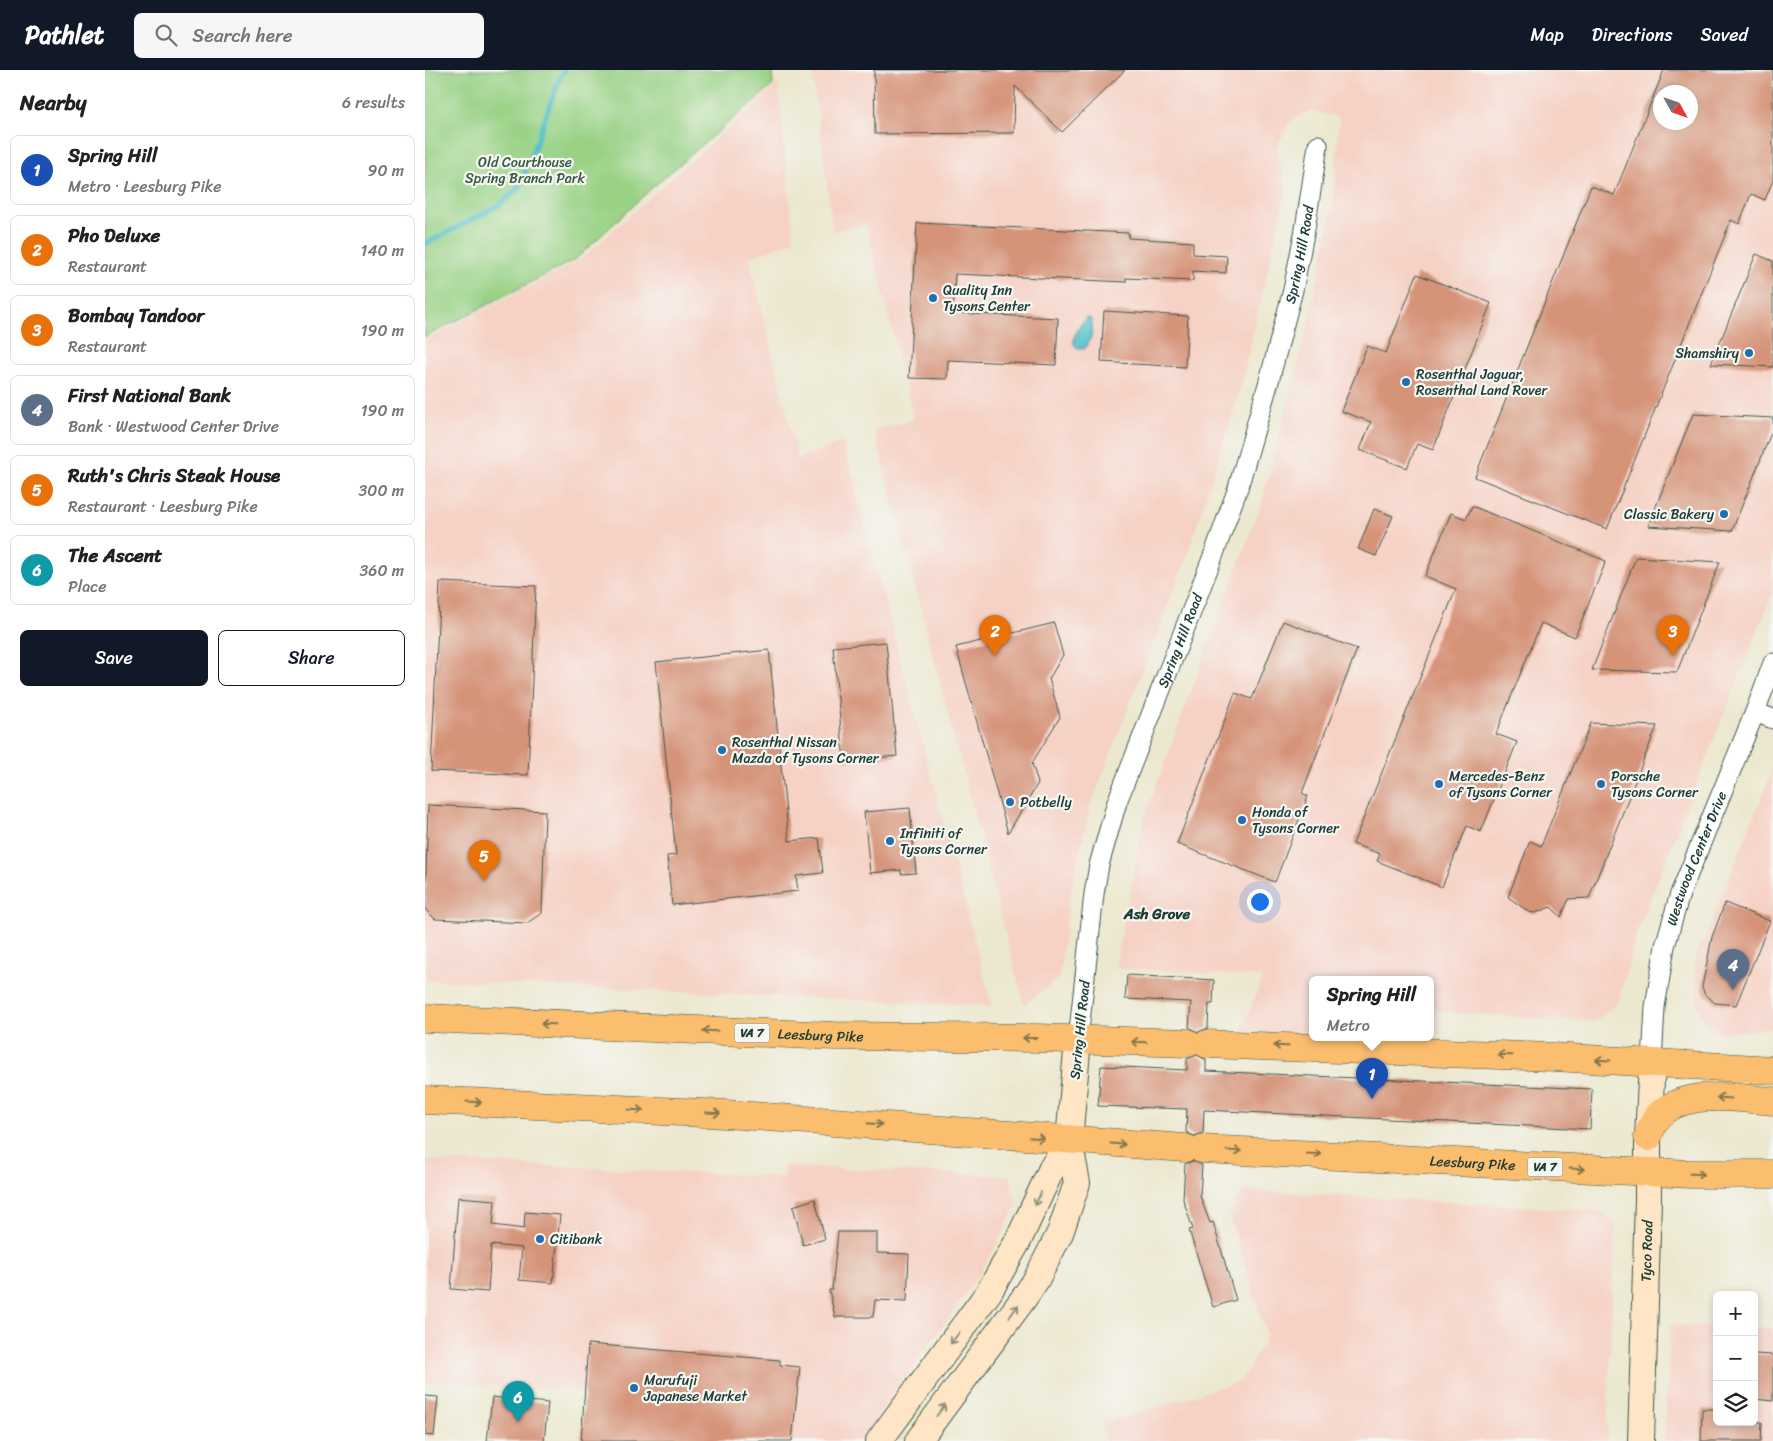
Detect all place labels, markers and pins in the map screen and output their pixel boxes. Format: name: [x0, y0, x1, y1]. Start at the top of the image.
place label: Quality Inn Tysons Center: [943, 278, 1031, 319]
marker: Quality Inn Tysons Center: [927, 292, 939, 304]
place label: Shamshiry: [1675, 341, 1740, 366]
marker: Shamshiry: [1743, 347, 1755, 359]
place label: Rosenthal Jaguar, Rosenthal Land Rover: [1416, 362, 1548, 403]
marker: Rosenthal Jaguar, Rosenthal Land Rover: [1400, 376, 1412, 388]
place label: Classic Bakery: [1624, 502, 1715, 527]
marker: Classic Bakery: [1718, 508, 1730, 520]
pin: 2: [979, 615, 1011, 656]
pin: 3: [1657, 615, 1689, 656]
place label: Rosenthal Nissan Mazda of Tysons Corner: [732, 730, 880, 771]
marker: Rosenthal Nissan Mazda of Tysons Corner: [716, 744, 728, 756]
place label: Mercedes-Benz of Tysons Corner: [1449, 764, 1553, 805]
place label: Porsche Tysons Corner: [1611, 764, 1699, 805]
marker: Mercedes-Benz of Tysons Corner: [1433, 778, 1445, 790]
marker: Porsche Tysons Corner: [1595, 778, 1607, 790]
place label: Potbelly: [1020, 790, 1072, 815]
marker: Potbelly: [1004, 796, 1016, 808]
place label: Honda of Tysons Corner: [1252, 800, 1340, 841]
marker: Honda of Tysons Corner: [1236, 814, 1248, 826]
place label: Infiniti of Tysons Corner: [899, 821, 988, 862]
marker: Infiniti of Tysons Corner: [884, 835, 896, 847]
pin: 5: [468, 840, 500, 881]
pin: 4: [1717, 949, 1749, 990]
pin: 1: [1356, 1058, 1388, 1099]
place label: Citibank: [550, 1227, 603, 1252]
marker: Citibank: [534, 1233, 546, 1245]
place label: Marufuji Japanese Market: [643, 1368, 748, 1409]
pin: 6: [502, 1381, 534, 1422]
marker: Marufuji Japanese Market: [628, 1382, 640, 1394]

